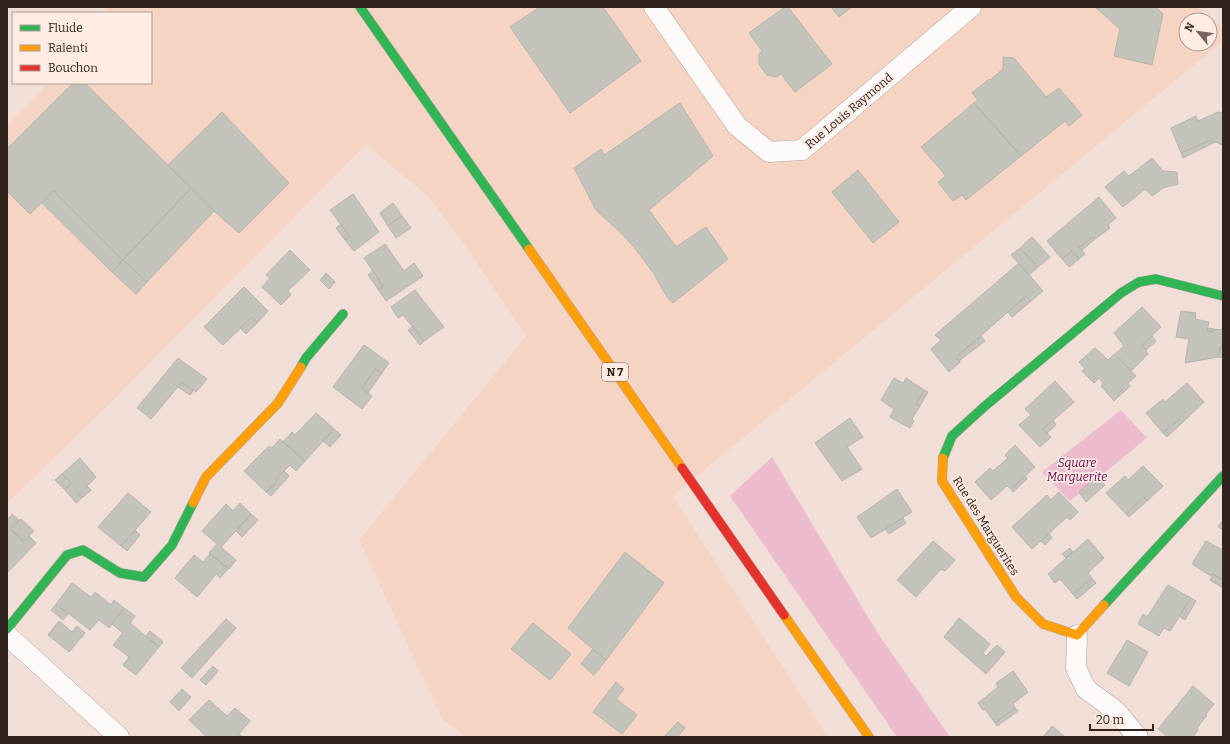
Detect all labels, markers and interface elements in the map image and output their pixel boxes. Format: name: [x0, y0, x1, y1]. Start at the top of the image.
legend: [12, 12, 152, 84]
north arrow: [1178, 12, 1218, 52]
text: N: [1182, 20, 1198, 34]
text: Fluide: [48, 21, 83, 35]
text: Ralenti: [48, 41, 88, 55]
text: Bouchon: [48, 61, 98, 75]
street label: Rue Louis Raymond: [802, 70, 896, 152]
road number: N 7: [602, 363, 628, 381]
park label: Square Marguerite: [1047, 456, 1107, 484]
street label: Rue des Marguerites: [950, 474, 1022, 578]
scale bar: [1090, 706, 1153, 732]
text: 20 m: [1096, 713, 1125, 727]

